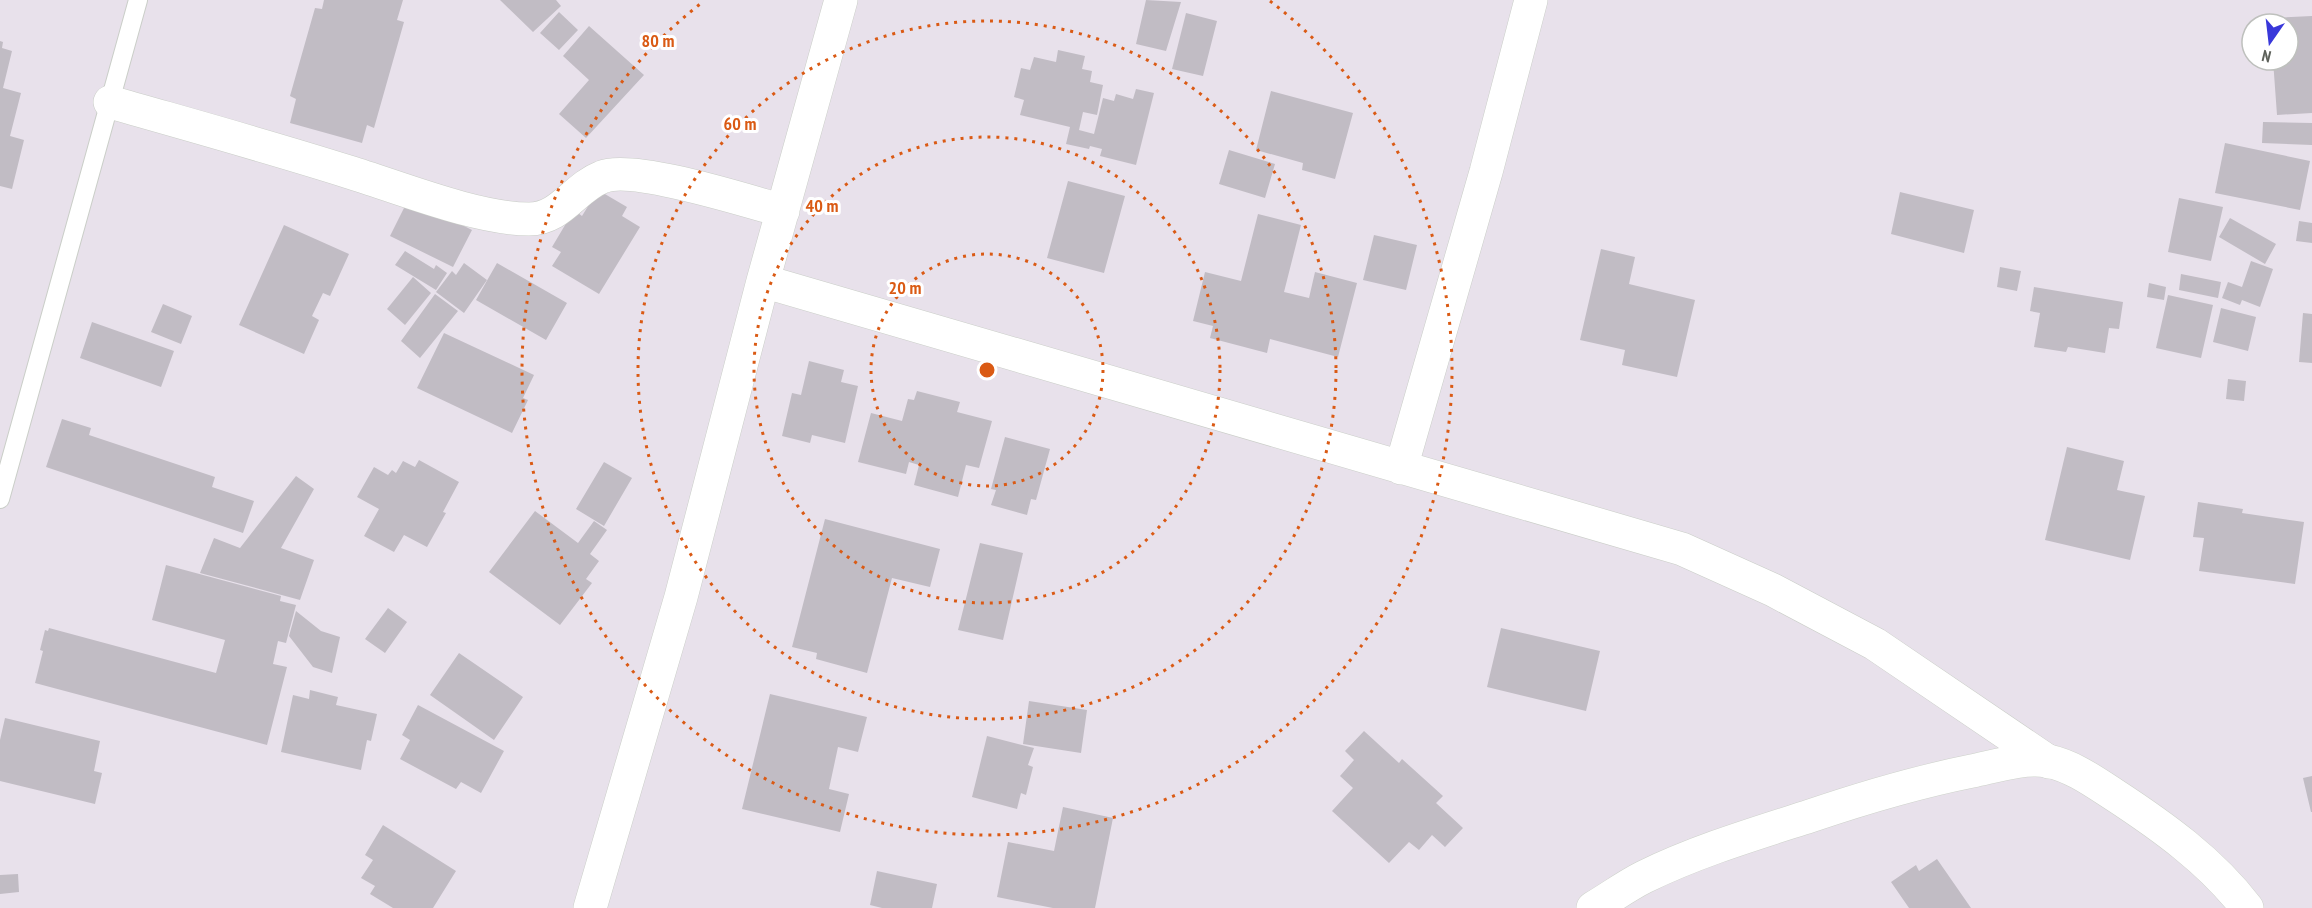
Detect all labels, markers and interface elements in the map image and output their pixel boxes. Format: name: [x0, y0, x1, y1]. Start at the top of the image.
north arrow: [2240, 12, 2300, 72]
text: 80 m: [642, 29, 674, 52]
text: N: [2260, 46, 2273, 67]
text: 60 m: [724, 112, 756, 135]
text: 40 m: [806, 194, 838, 217]
text: 20 m: [889, 276, 921, 299]
centre of rings: [977, 360, 997, 380]

